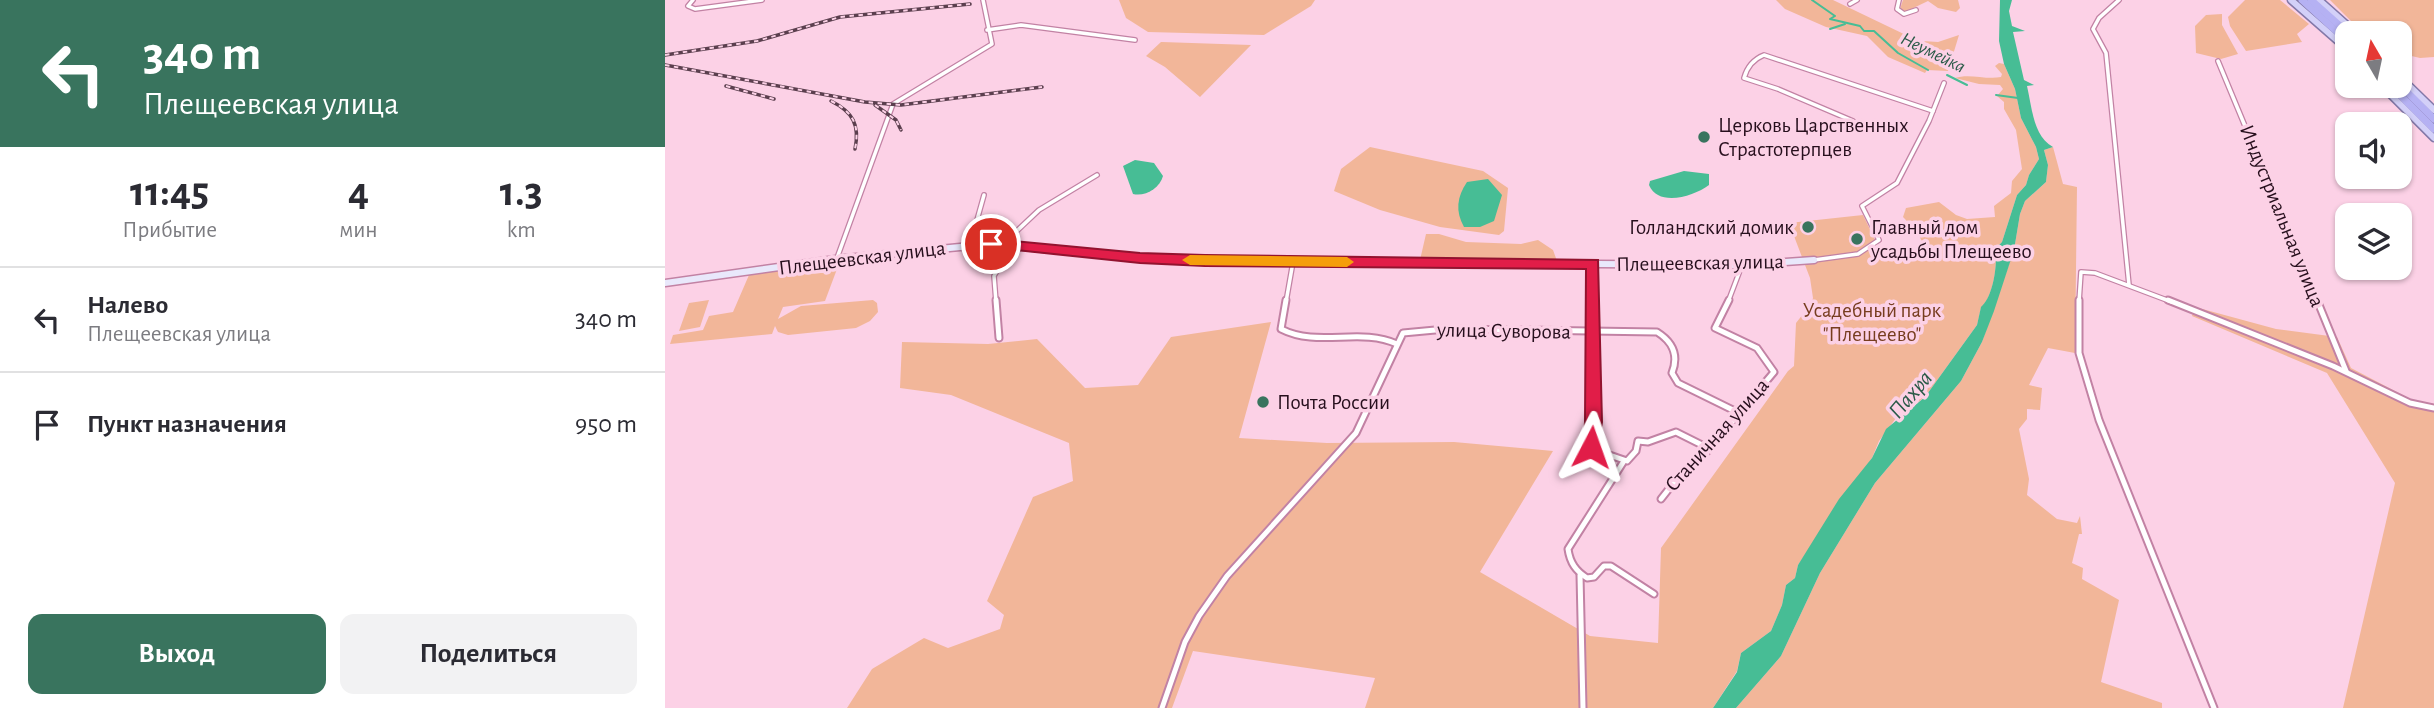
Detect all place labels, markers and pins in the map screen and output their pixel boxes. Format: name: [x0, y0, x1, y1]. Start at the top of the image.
place label: Церковь Царственных Страстотерпцев: [1718, 115, 1909, 160]
marker: Церковь Царственных Страстотерпцев: [1696, 129, 1712, 145]
pin: [961, 214, 1021, 274]
place label: Голландский домик: [1629, 217, 1794, 238]
place label: Главный дом усадьбы Плещеево: [1870, 217, 2032, 262]
marker: Голландский домик: [1800, 219, 1816, 235]
marker: Главный дом усадьбы Плещеево: [1849, 231, 1865, 247]
place label: Почта России: [1277, 392, 1390, 413]
marker: Почта России: [1255, 394, 1271, 410]

